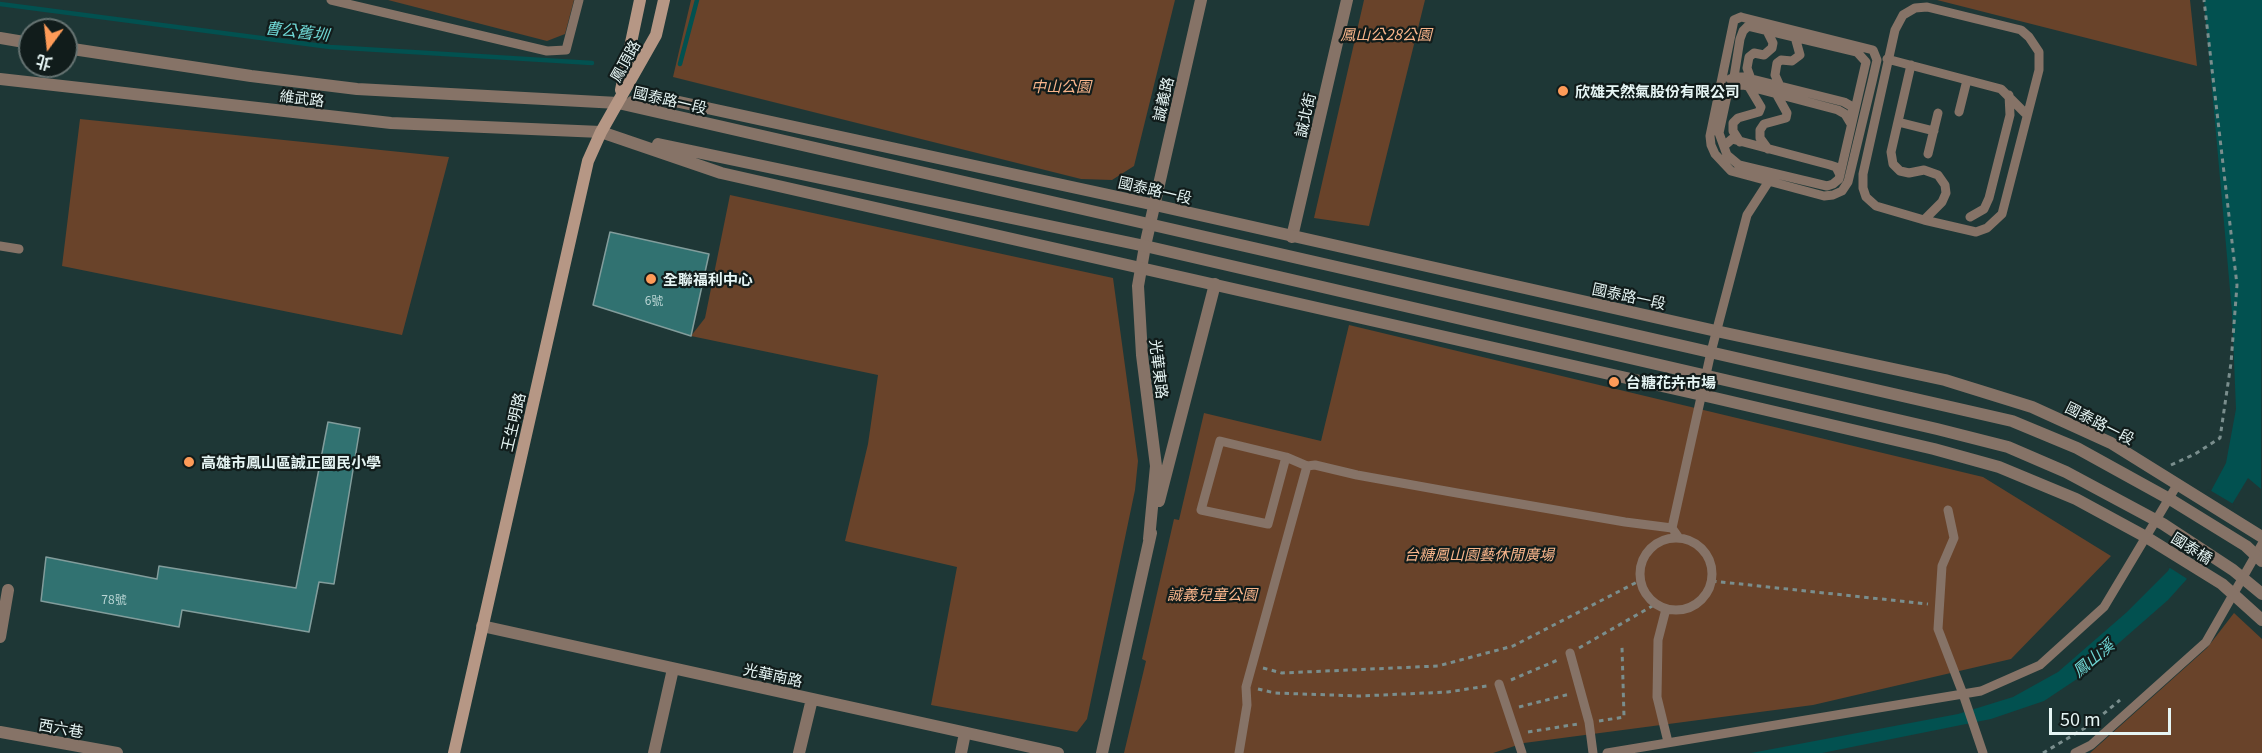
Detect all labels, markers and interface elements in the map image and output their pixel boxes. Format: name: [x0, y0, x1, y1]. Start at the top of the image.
north arrow: [18, 18, 78, 78]
water label: 曹公舊圳: [264, 18, 330, 44]
park label: 鳳山公28公園: [1340, 25, 1432, 43]
street label: 鳳頂路: [606, 37, 644, 85]
text: 北: [33, 50, 55, 77]
street label: 誠義路: [1149, 75, 1177, 123]
park label: 中山公園: [1031, 77, 1091, 95]
place label: 欣雄天然氣股份有限公司: [1575, 82, 1740, 100]
street label: 國泰路一段: [631, 83, 709, 117]
marker: 欣雄天然氣股份有限公司: [1556, 84, 1570, 98]
street label: 維武路: [279, 86, 325, 110]
street label: 誠北街: [1291, 91, 1319, 139]
street label: 國泰路一段: [1116, 173, 1194, 207]
place label: 全聯福利中心: [663, 270, 753, 288]
marker: 全聯福利中心: [644, 272, 658, 286]
street label: 國泰路一段: [1590, 279, 1668, 313]
house number: 6號: [645, 293, 663, 307]
street label: 光華東路: [1146, 338, 1172, 400]
place label: 台糖花卉市場: [1626, 373, 1716, 391]
marker: 台糖花卉市場: [1607, 375, 1621, 389]
street label: 王生明路: [497, 391, 529, 453]
street label: 國泰路一段: [2063, 398, 2137, 448]
place label: 高雄市鳳山區誠正國民小學: [201, 453, 381, 471]
marker: 高雄市鳳山區誠正國民小學: [182, 455, 196, 469]
street label: 國泰橋: [2168, 528, 2216, 568]
park label: 台糖鳳山園藝休閒廣場: [1404, 545, 1554, 563]
park label: 誠義兒童公園: [1167, 585, 1257, 603]
house number: 78號: [101, 592, 127, 606]
water label: 鳳山溪: [2068, 635, 2118, 681]
street label: 光華南路: [742, 660, 804, 690]
scale bar: [2052, 696, 2174, 734]
text: 50 m: [2060, 705, 2101, 731]
street label: 西六巷: [37, 715, 85, 741]

